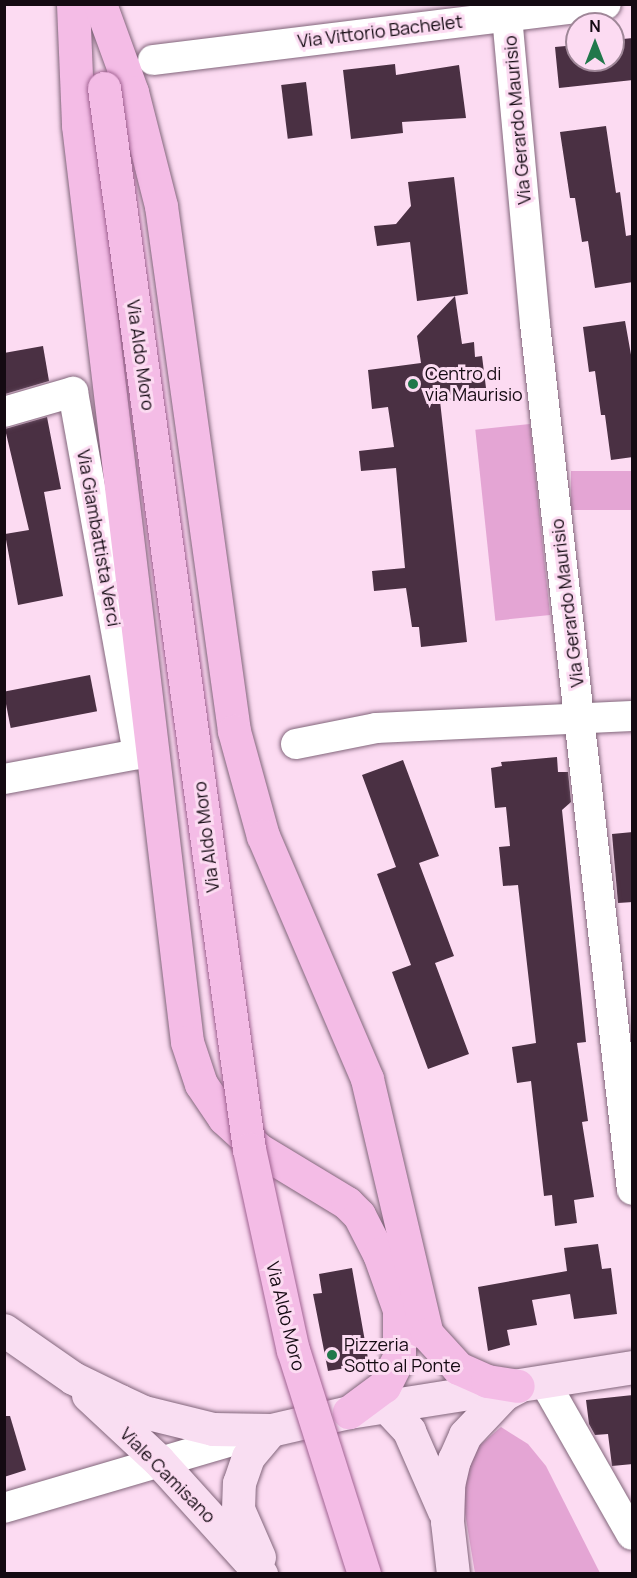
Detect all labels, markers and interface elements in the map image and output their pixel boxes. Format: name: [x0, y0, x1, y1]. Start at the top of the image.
street label: Via Vittorio Bachelet: [296, 10, 464, 52]
north arrow: [565, 12, 625, 72]
text: N: [589, 15, 601, 37]
street label: Via Gerardo Maurisio: [499, 35, 535, 205]
street label: Via Aldo Moro: [123, 298, 159, 412]
place label: Centro di via Maurisio: [425, 363, 523, 406]
marker: Centro di via Maurisio: [406, 377, 420, 391]
street label: Via Giambattista Verci: [73, 448, 125, 628]
street label: Via Gerardo Maurisio: [546, 517, 588, 689]
street label: Via Aldo Moro: [188, 780, 224, 894]
street label: Via Aldo Moro: [262, 1259, 310, 1373]
place label: Pizzeria Sotto al Ponte: [344, 1334, 461, 1376]
marker: Pizzeria Sotto al Ponte: [325, 1348, 339, 1362]
street label: Viale Camisano: [116, 1423, 220, 1527]

